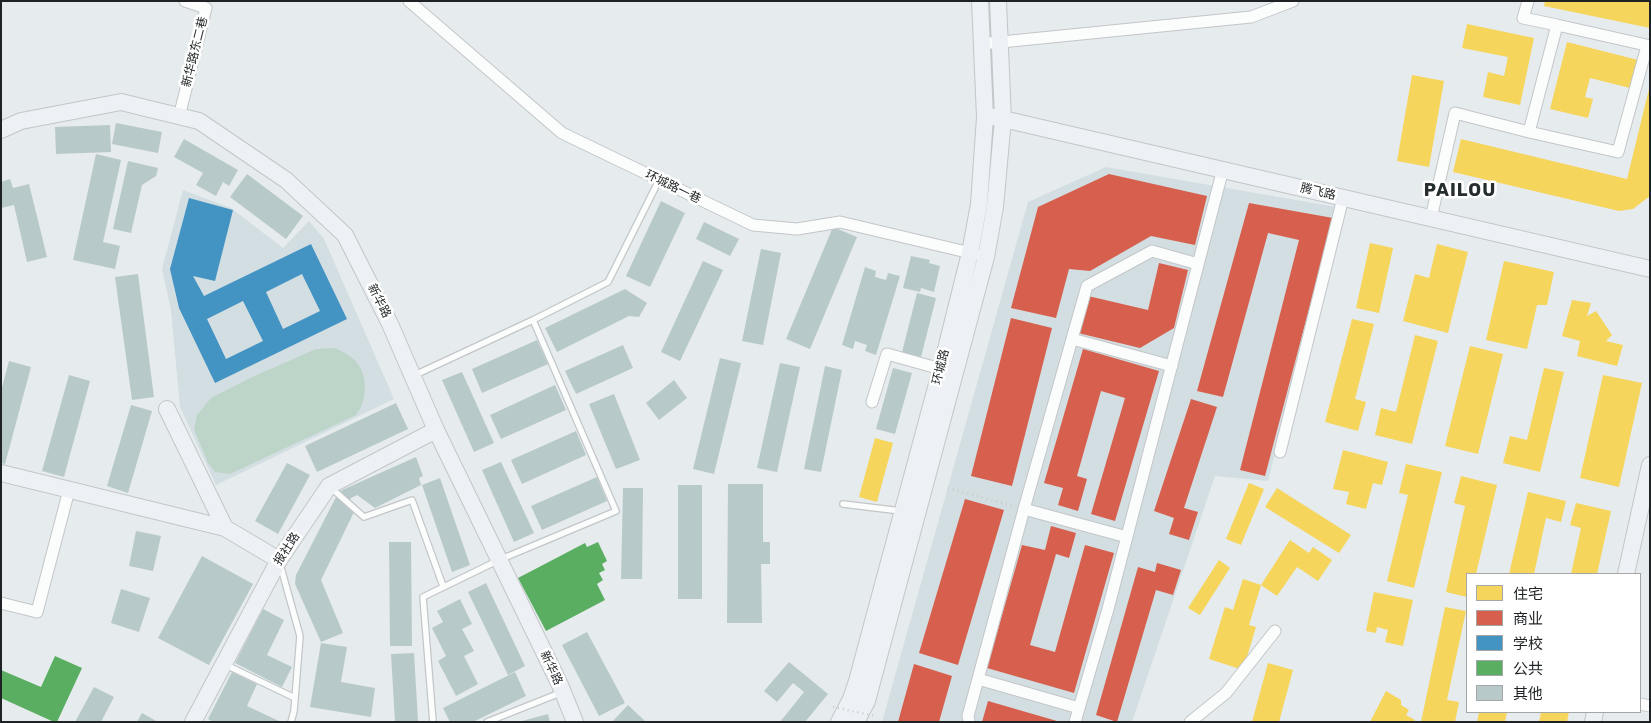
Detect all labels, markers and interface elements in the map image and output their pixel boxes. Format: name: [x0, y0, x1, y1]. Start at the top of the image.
street label: 新华路东二巷: [179, 15, 211, 89]
street label: 环城路一巷: [643, 167, 703, 207]
district label: PAILOU: [1423, 180, 1497, 202]
street label: 腾飞路: [1299, 181, 1337, 203]
street label: 新华路: [364, 282, 394, 320]
street label: 环城路: [930, 348, 952, 386]
street label: 报社路: [271, 530, 303, 568]
legend: [1466, 573, 1641, 713]
text: 住宅: [1513, 585, 1543, 603]
text: 商业: [1513, 610, 1543, 628]
text: 学校: [1513, 635, 1543, 653]
street label: 新华路: [537, 649, 565, 687]
text: 公共: [1513, 660, 1543, 678]
text: 其他: [1513, 685, 1543, 703]

